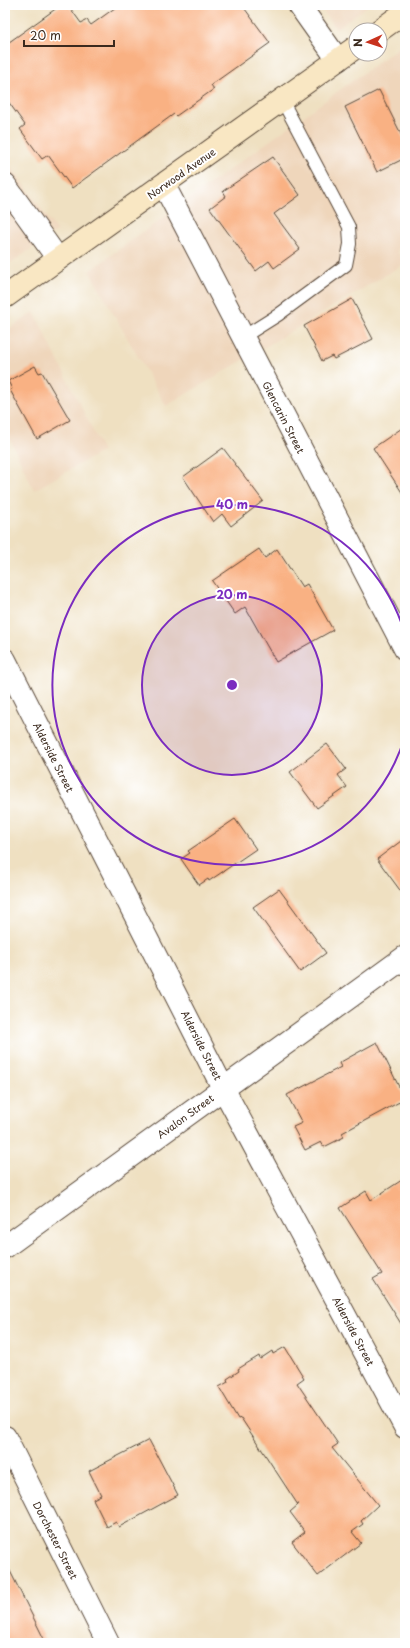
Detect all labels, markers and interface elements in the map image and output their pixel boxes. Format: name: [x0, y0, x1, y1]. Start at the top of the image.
scale bar: [24, 22, 114, 48]
north arrow: [348, 22, 388, 62]
text: 20 m: [30, 26, 61, 44]
text: N: [349, 37, 366, 47]
street label: Norwood Avenue: [144, 143, 219, 202]
street label: Glencarin Street: [259, 378, 309, 456]
text: 40 m: [216, 495, 248, 513]
text: 20 m: [216, 585, 248, 603]
centre of rings: [225, 678, 239, 692]
street label: Alderside Street: [30, 720, 78, 794]
street label: Alderside Street: [178, 1008, 226, 1082]
street label: Avalon Street: [153, 1090, 217, 1142]
street label: Alderside Street: [329, 1294, 379, 1368]
street label: Dorchester Street: [30, 1499, 82, 1581]

